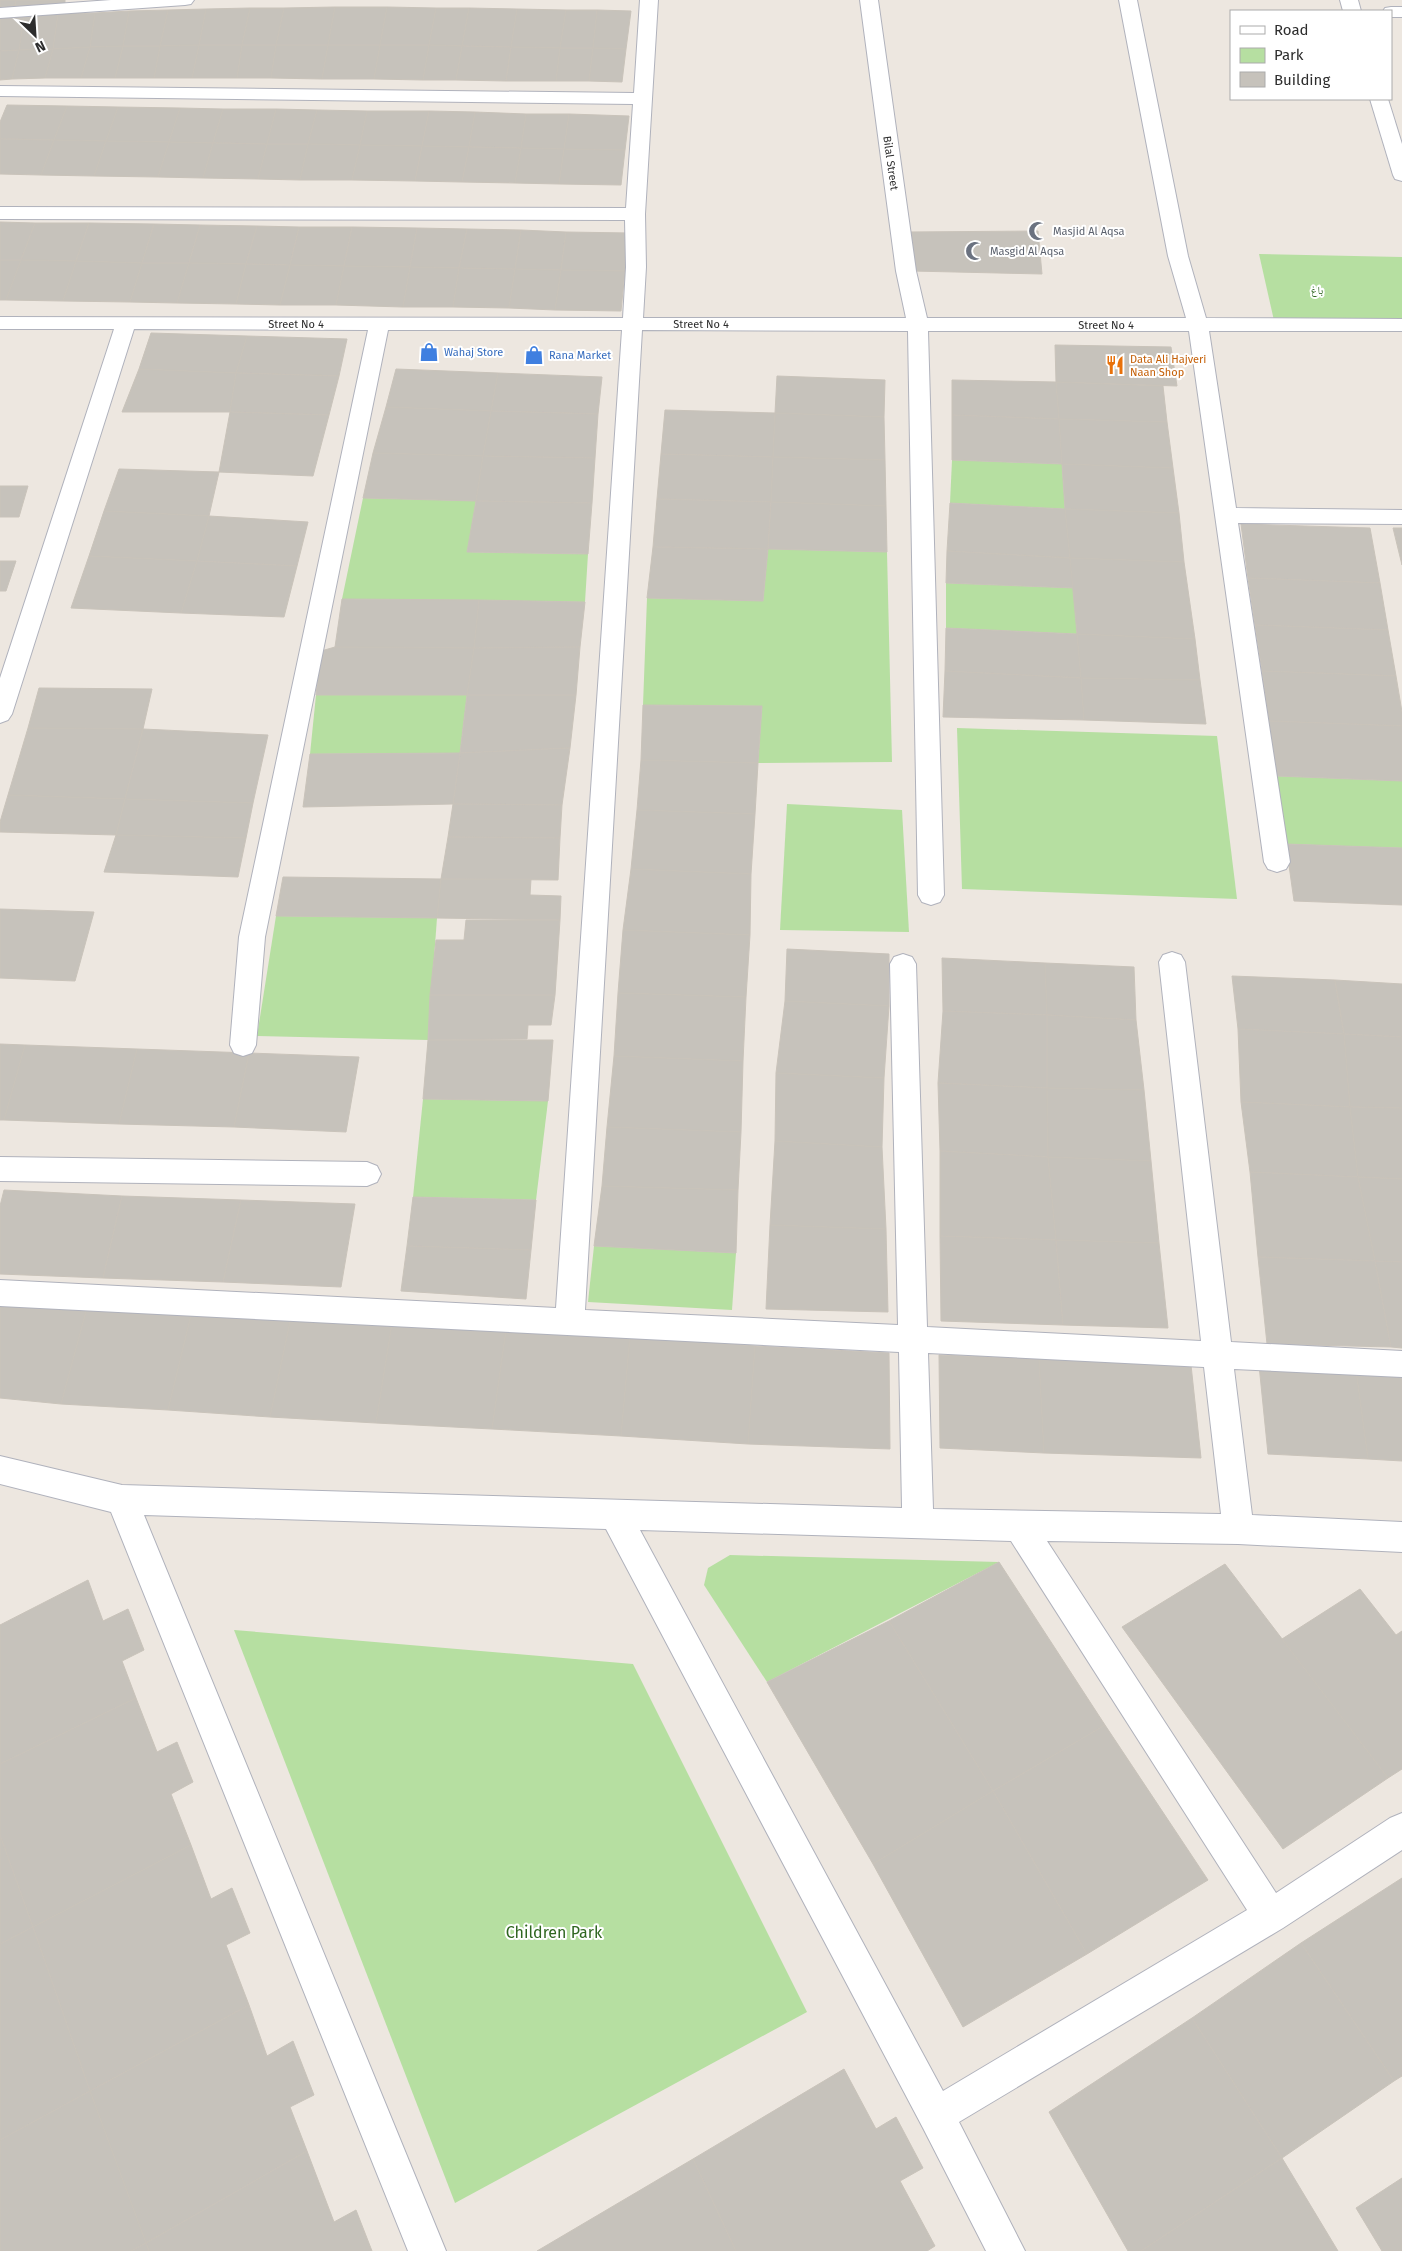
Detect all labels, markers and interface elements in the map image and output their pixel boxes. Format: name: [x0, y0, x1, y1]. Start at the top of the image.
north arrow: [10, 10, 60, 60]
legend: [1230, 10, 1392, 100]
text: Road: [1274, 21, 1309, 39]
text: N: [32, 37, 48, 56]
text: Park: [1274, 46, 1304, 64]
text: Building: [1274, 71, 1330, 89]
street label: Bilal Street: [880, 135, 901, 191]
mosque icon: Masjid Al Aqsa: [1027, 220, 1049, 242]
place label: Masjid Al Aqsa: [1053, 225, 1125, 238]
mosque icon: Masgid Al Aqsa: [964, 240, 986, 262]
place label: Masgid Al Aqsa: [990, 245, 1064, 258]
park label: باغ: [1311, 284, 1323, 297]
street label: Street No 4: [268, 318, 324, 331]
street label: Street No 4: [673, 318, 729, 331]
street label: Street No 4: [1078, 319, 1134, 332]
shop icon: Wahaj Store: [418, 341, 440, 363]
shop icon: Rana Market: [523, 344, 545, 366]
place label: Wahaj Store: [444, 346, 503, 359]
place label: Rana Market: [549, 349, 611, 362]
place label: Data Ali Hajveri Naan Shop: [1130, 353, 1206, 379]
restaurant icon: Data Ali Hajveri Naan Shop: [1104, 354, 1126, 376]
park label: Children Park: [506, 1923, 603, 1942]

